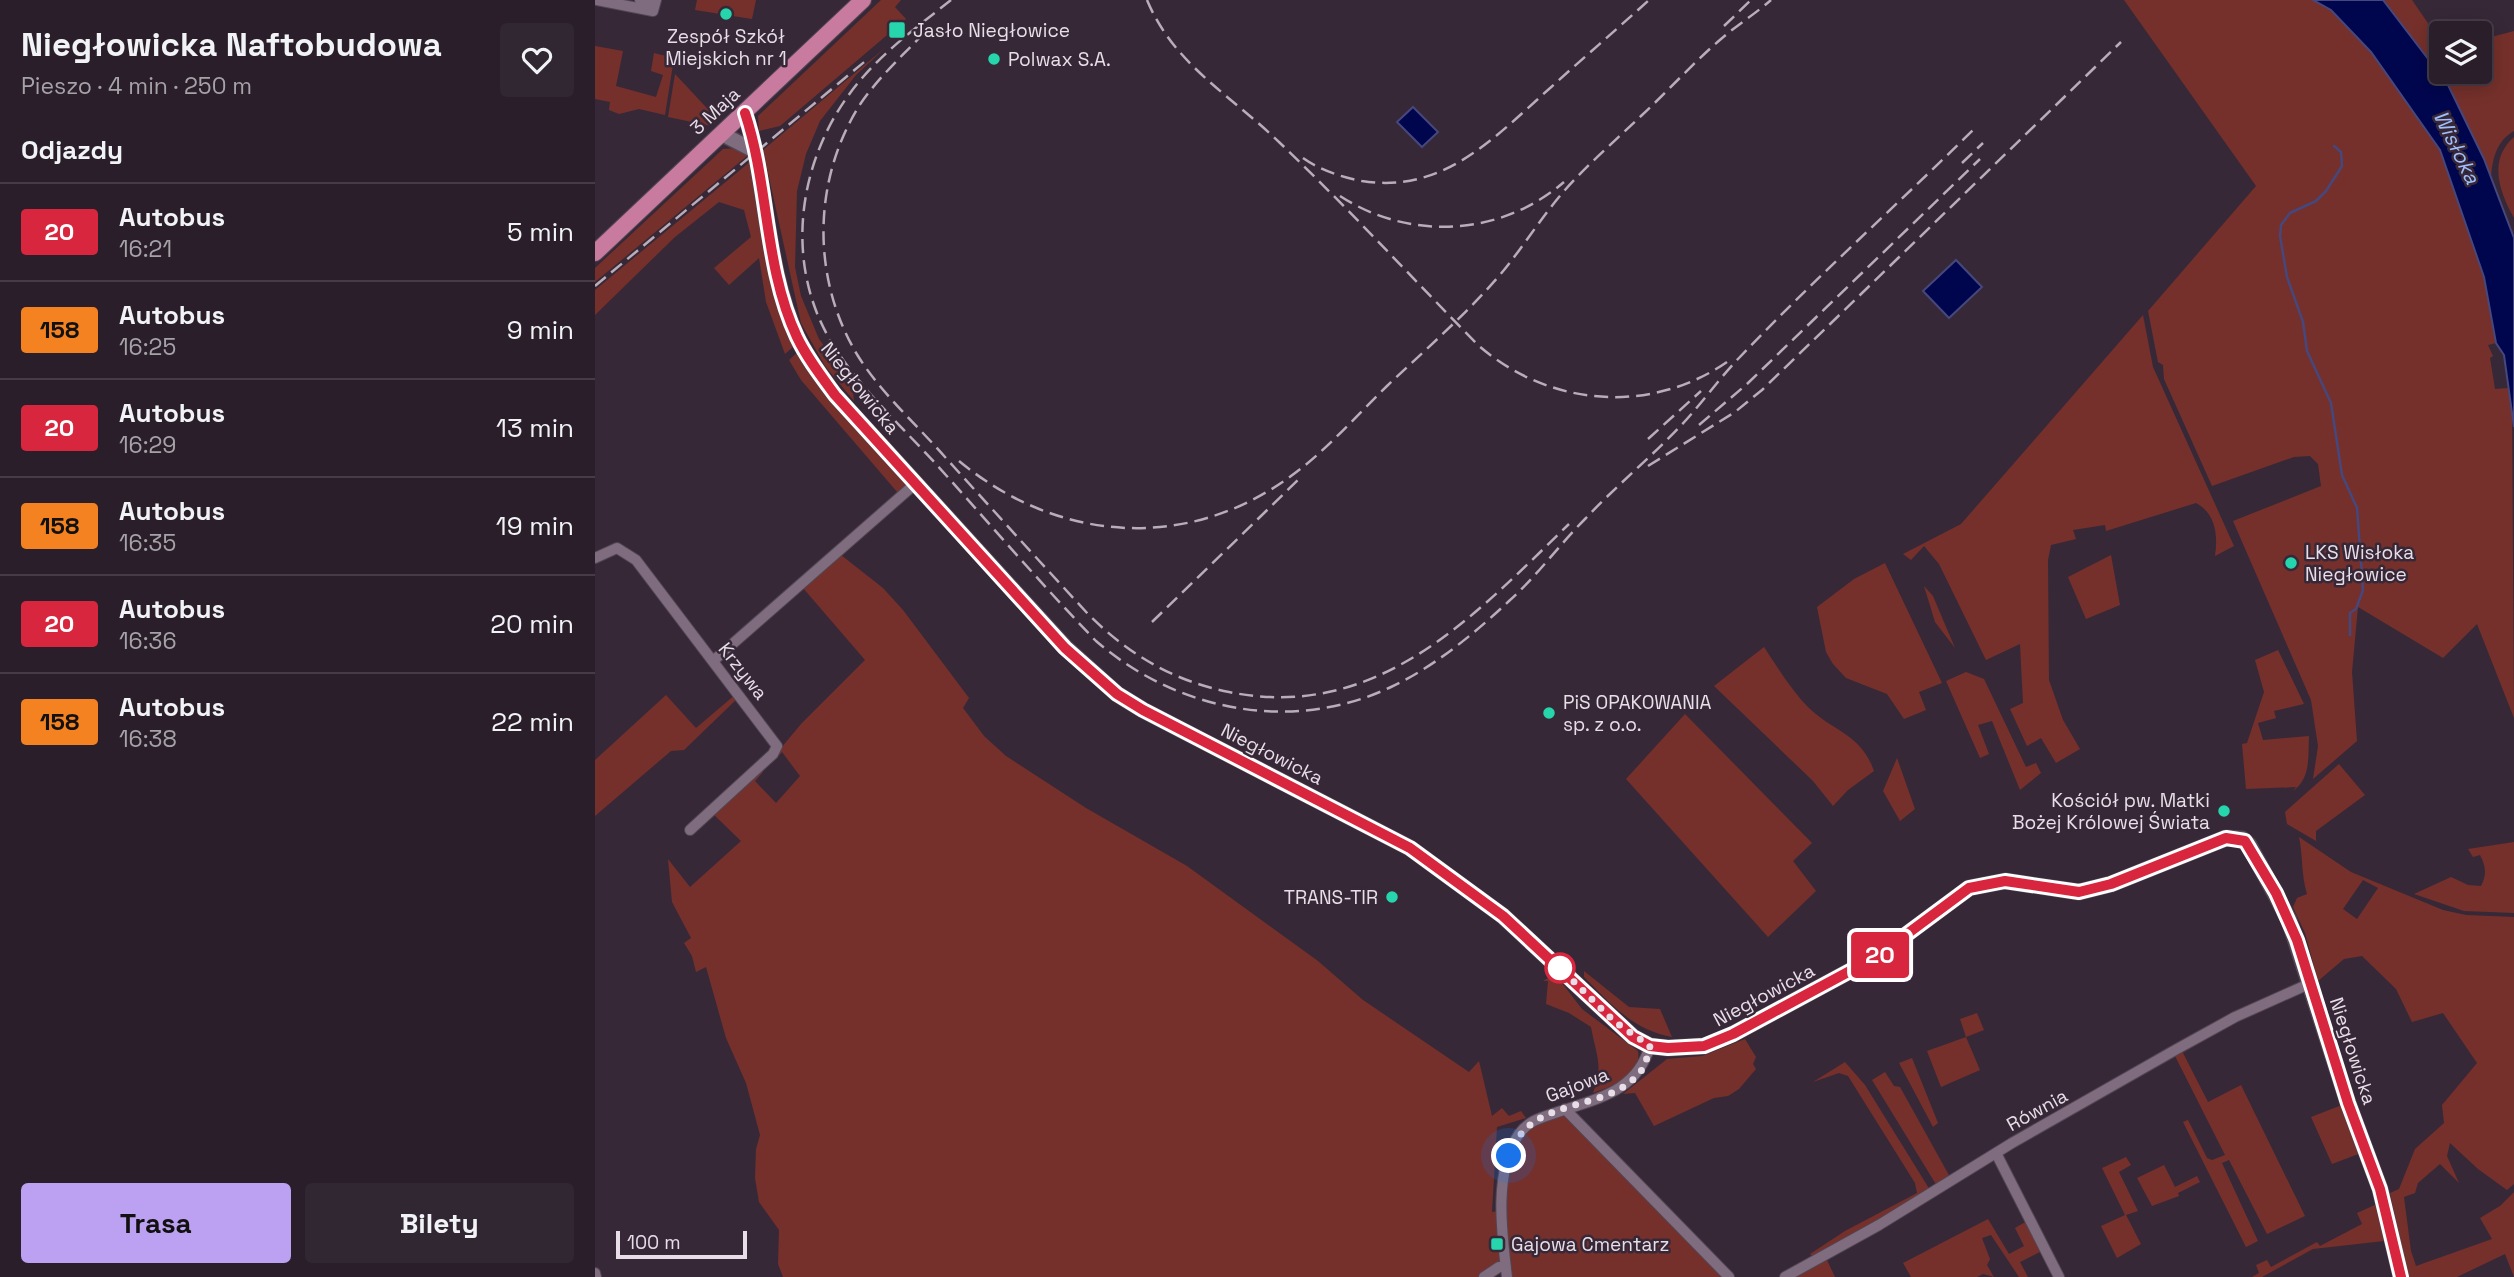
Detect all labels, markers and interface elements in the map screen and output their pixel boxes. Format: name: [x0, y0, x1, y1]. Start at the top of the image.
marker: Zespół Szkół Miejskich nr 1: [718, 6, 734, 22]
place label: Jasło Niegłowice: [913, 18, 1070, 43]
marker: Jasło Niegłowice: [887, 20, 907, 40]
map controls: [2429, 21, 2492, 84]
button: layers: [2429, 21, 2492, 84]
button: heart: [500, 23, 574, 97]
text: Niegłowicka Naftobudowa: [21, 24, 442, 66]
place label: Zespół Szkół Miejskich nr 1: [665, 24, 787, 71]
place label: Polwax S.A.: [1008, 47, 1111, 72]
marker: Polwax S.A.: [986, 51, 1002, 67]
text: Pieszo · 4 min · 250 m: [21, 71, 252, 101]
street label: 3 Maja: [685, 82, 745, 140]
water label: Wisłoka: [2428, 106, 2487, 189]
text: Odjazdy: [21, 133, 123, 167]
text: Autobus: [119, 200, 225, 234]
text: 5 min: [507, 215, 574, 249]
text: 20: [45, 216, 74, 247]
text: 16:21: [119, 234, 172, 264]
text: Autobus: [119, 298, 225, 332]
text: 9 min: [507, 313, 574, 347]
text: 158: [40, 314, 79, 345]
text: 16:25: [119, 332, 176, 362]
street label: Niegłowicka: [815, 337, 905, 439]
text: Autobus: [119, 396, 225, 430]
text: 13 min: [496, 411, 574, 445]
text: 20: [45, 412, 74, 443]
text: 16:29: [119, 430, 176, 460]
text: Autobus: [119, 494, 225, 528]
text: 19 min: [496, 509, 574, 543]
text: 158: [40, 510, 79, 541]
text: 16:35: [119, 528, 176, 558]
place label: LKS Wisłoka Niegłowice: [2305, 540, 2414, 587]
marker: LKS Wisłoka Niegłowice: [2283, 555, 2299, 571]
text: Autobus: [119, 592, 225, 626]
text: 20 min: [490, 607, 574, 641]
text: 20: [45, 608, 74, 639]
text: 16:36: [119, 626, 176, 656]
street label: Krzywa: [713, 637, 773, 705]
text: Autobus: [119, 690, 225, 724]
place label: PiS OPAKOWANIA sp. z o.o.: [1563, 690, 1712, 737]
text: 22 min: [491, 705, 574, 739]
marker: PiS OPAKOWANIA sp. z o.o.: [1541, 705, 1557, 721]
text: 158: [40, 706, 79, 737]
street label: Niegłowicka: [1217, 718, 1327, 790]
text: 16:38: [119, 724, 177, 754]
place label: Kościół pw. Matki Bożej Królowej Świata: [2012, 788, 2210, 835]
marker: Kościół pw. Matki Bożej Królowej Świata: [2216, 803, 2232, 819]
place label: TRANS-TIR: [1284, 885, 1378, 910]
marker: TRANS-TIR: [1384, 889, 1400, 905]
line badge: 20: [1849, 932, 1911, 978]
text: 20: [1865, 939, 1895, 970]
unlabelled marker: [1545, 953, 1575, 983]
street label: Niegłowicka: [1709, 958, 1819, 1032]
street label: Niegłowicka: [2324, 994, 2382, 1108]
street label: Gajowa: [1542, 1062, 1612, 1108]
street label: Równia: [2002, 1083, 2072, 1137]
your location: [1491, 1138, 1526, 1173]
button: Trasa: [21, 1183, 291, 1263]
button: Bilety: [305, 1183, 574, 1263]
scale bar: [616, 1228, 747, 1260]
text: 100 m: [627, 1230, 681, 1255]
place label: Gajowa Cmentarz: [1511, 1232, 1669, 1257]
marker: Gajowa Cmentarz: [1489, 1236, 1505, 1252]

